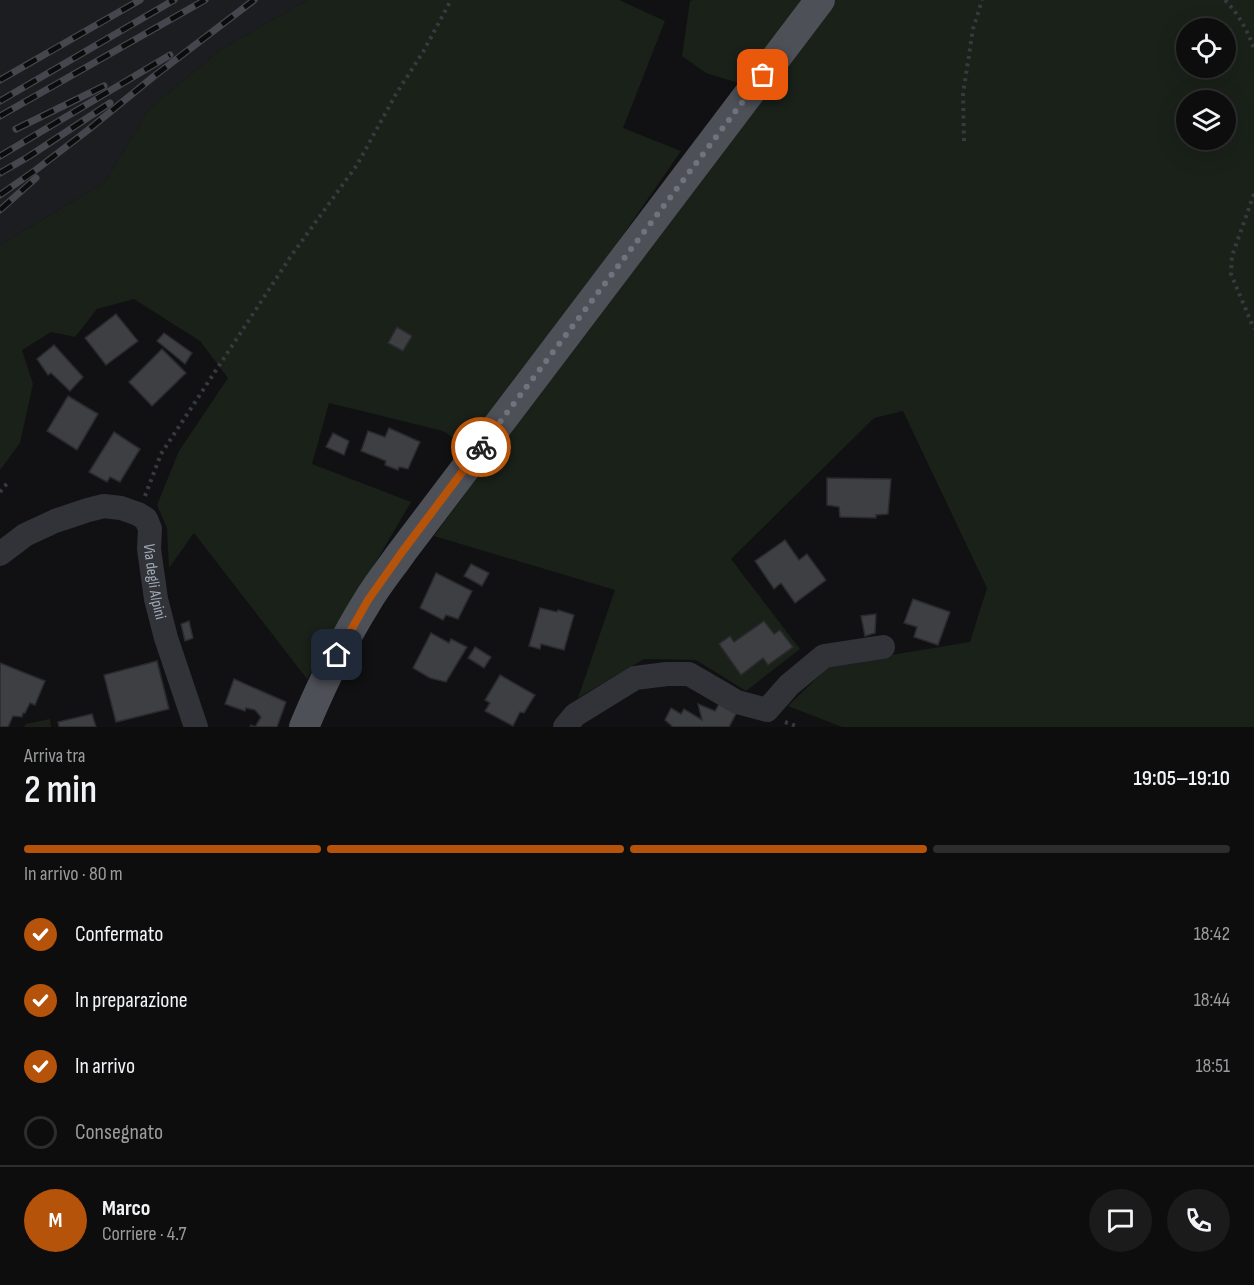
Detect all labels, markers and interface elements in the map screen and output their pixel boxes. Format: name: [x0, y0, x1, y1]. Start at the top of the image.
map controls: [1176, 18, 1236, 150]
button: locate: [1176, 18, 1236, 78]
pin: [737, 49, 788, 100]
icon: bag: [746, 58, 779, 91]
button: layers: [1176, 90, 1236, 150]
courier: [451, 417, 511, 477]
icon: bike: [465, 431, 498, 464]
street label: Via degli Alpini: [139, 543, 170, 621]
pin: [311, 629, 362, 680]
icon: home: [320, 638, 353, 671]
text: Arriva tra: [24, 744, 86, 768]
text: 19:05–19:10: [1134, 765, 1230, 792]
text: 2 min: [24, 767, 97, 814]
text: In arrivo · 80 m: [24, 862, 123, 886]
icon: check: [24, 918, 57, 951]
text: Confermato: [75, 921, 163, 948]
text: 18:42: [1194, 922, 1230, 946]
icon: check: [24, 984, 57, 1017]
text: In preparazione: [75, 987, 188, 1014]
text: 18:44: [1194, 988, 1230, 1012]
icon: check: [24, 1050, 57, 1083]
text: In arrivo: [75, 1053, 135, 1080]
text: 18:51: [1195, 1054, 1230, 1078]
text: Consegnato: [75, 1119, 163, 1146]
button: chat: [1089, 1189, 1152, 1252]
button: phone: [1167, 1189, 1230, 1252]
text: Marco: [102, 1195, 150, 1222]
text: M: [49, 1207, 62, 1234]
text: Corriere · 4.7: [102, 1222, 186, 1246]

